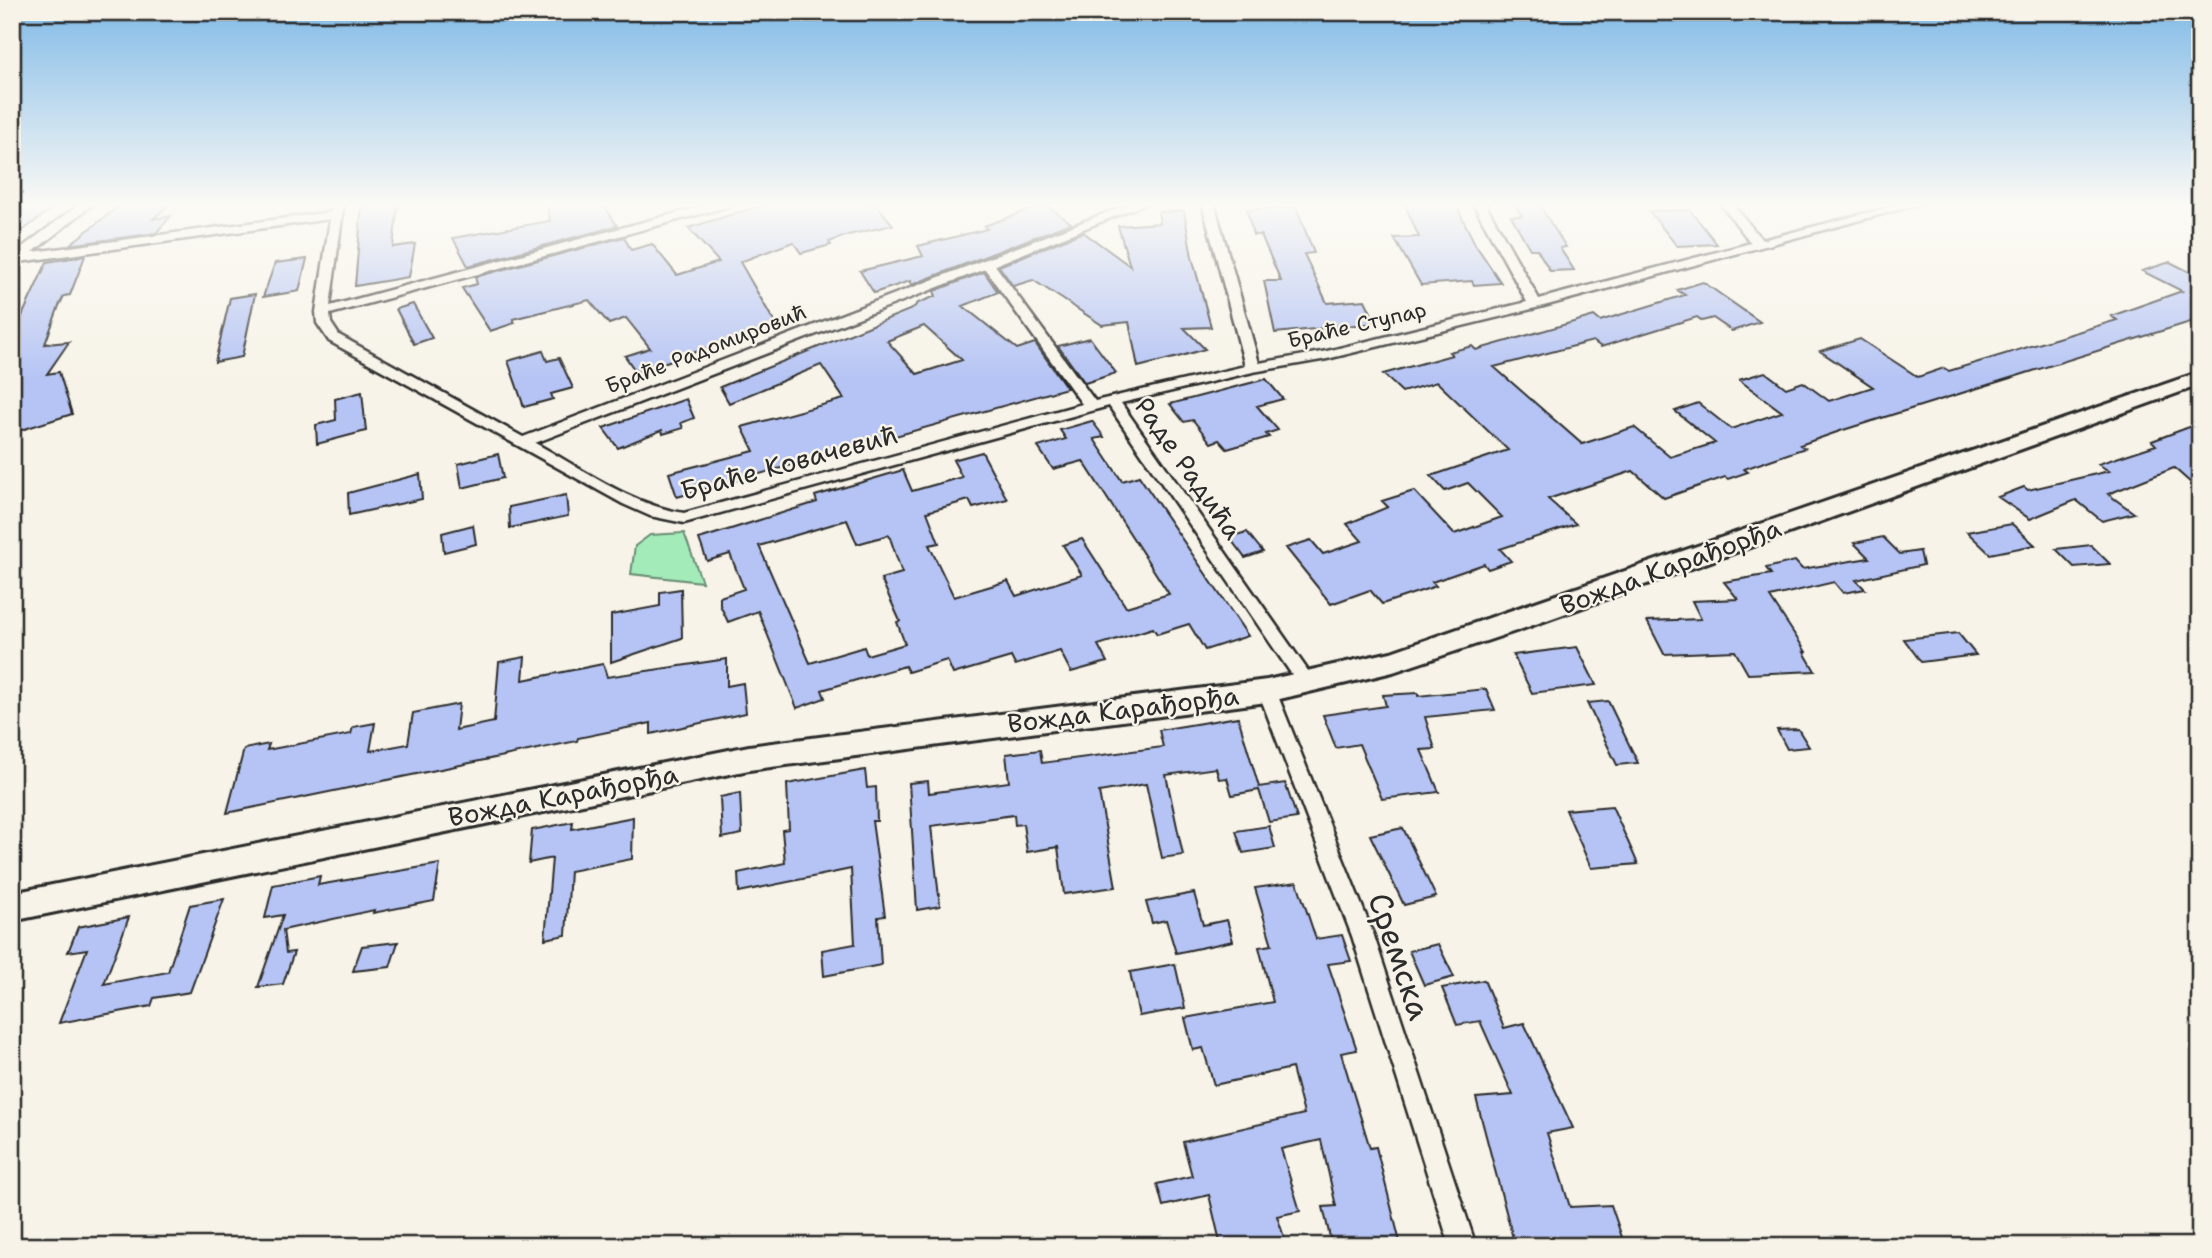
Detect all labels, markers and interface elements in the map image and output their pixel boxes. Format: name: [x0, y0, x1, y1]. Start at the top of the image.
street label: Браће Ступар: [1285, 295, 1429, 355]
street label: Браће Радомировић: [601, 298, 811, 400]
street label: Раде Радића: [1127, 390, 1251, 546]
street label: Браће Ковачевић: [677, 416, 901, 508]
street label: Вожда Карађорђа: [1554, 510, 1786, 622]
street label: Вожда Карађорђа: [1005, 677, 1241, 741]
street label: Вожда Карађорђа: [445, 756, 681, 834]
street label: Сремска: [1358, 887, 1442, 1025]

